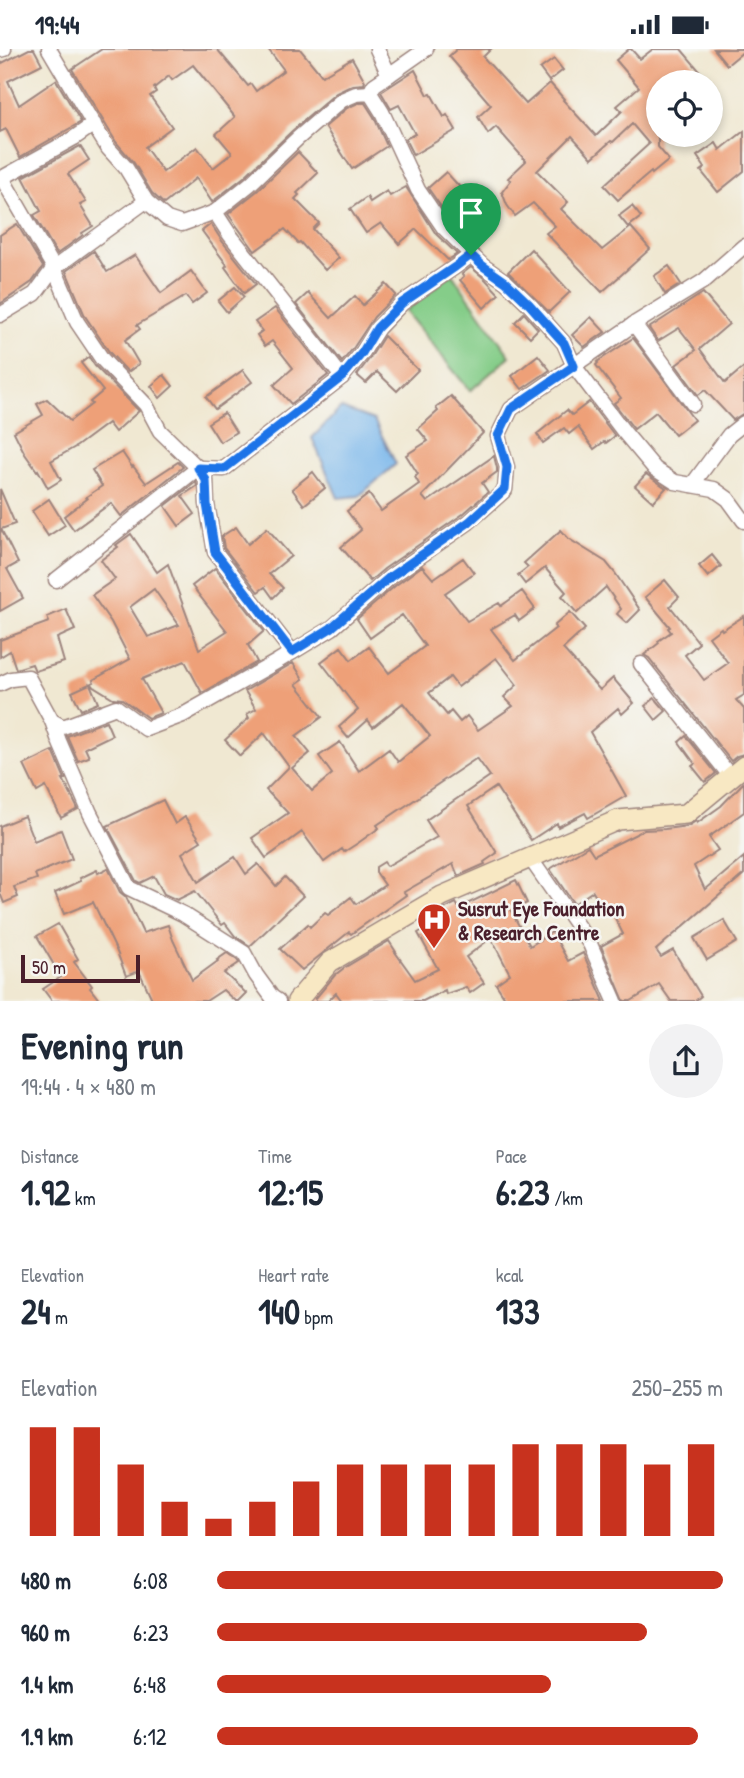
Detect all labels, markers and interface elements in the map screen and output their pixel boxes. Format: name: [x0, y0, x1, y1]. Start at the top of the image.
text: 19:44: [35, 7, 80, 42]
map controls: [646, 70, 723, 147]
button: locate: [646, 70, 723, 147]
pin: [441, 183, 501, 255]
icon: arrive: [452, 194, 490, 232]
place label: Susrut Eye Foundation & Research Centre: [458, 894, 625, 947]
hospital icon: Susrut Eye Foundation & Research Centre: [415, 901, 453, 950]
scale bar: [21, 952, 140, 984]
text: 50 m: [32, 954, 66, 980]
text: Evening run: [21, 1019, 184, 1071]
button: share: [649, 1024, 723, 1098]
text: 19:44 · 4 × 480 m: [21, 1071, 156, 1102]
text: Distance: [21, 1143, 79, 1169]
text: Time: [258, 1143, 292, 1169]
text: Pace: [496, 1143, 527, 1169]
text: 1.92: [21, 1169, 70, 1216]
text: 12:15: [258, 1169, 323, 1216]
text: 6:23: [496, 1169, 550, 1216]
text: km: [70, 1185, 96, 1211]
text: /km: [550, 1185, 583, 1211]
text: Elevation: [21, 1262, 84, 1288]
text: Heart rate: [258, 1262, 329, 1288]
text: kcal: [496, 1262, 523, 1288]
text: 24: [21, 1288, 51, 1335]
text: 140: [258, 1288, 300, 1335]
text: 133: [496, 1288, 540, 1335]
text: m: [51, 1304, 68, 1330]
text: bpm: [300, 1304, 333, 1330]
text: Elevation: [21, 1372, 97, 1403]
text: 250–255 m: [631, 1372, 723, 1403]
text: 480 m: [21, 1565, 71, 1596]
text: 6:08: [133, 1565, 168, 1596]
text: 960 m: [21, 1617, 70, 1648]
text: 6:23: [133, 1617, 169, 1648]
text: 1.4 km: [21, 1669, 73, 1700]
text: 6:48: [133, 1669, 166, 1700]
text: 1.9 km: [21, 1721, 73, 1752]
text: 6:12: [133, 1721, 167, 1752]

